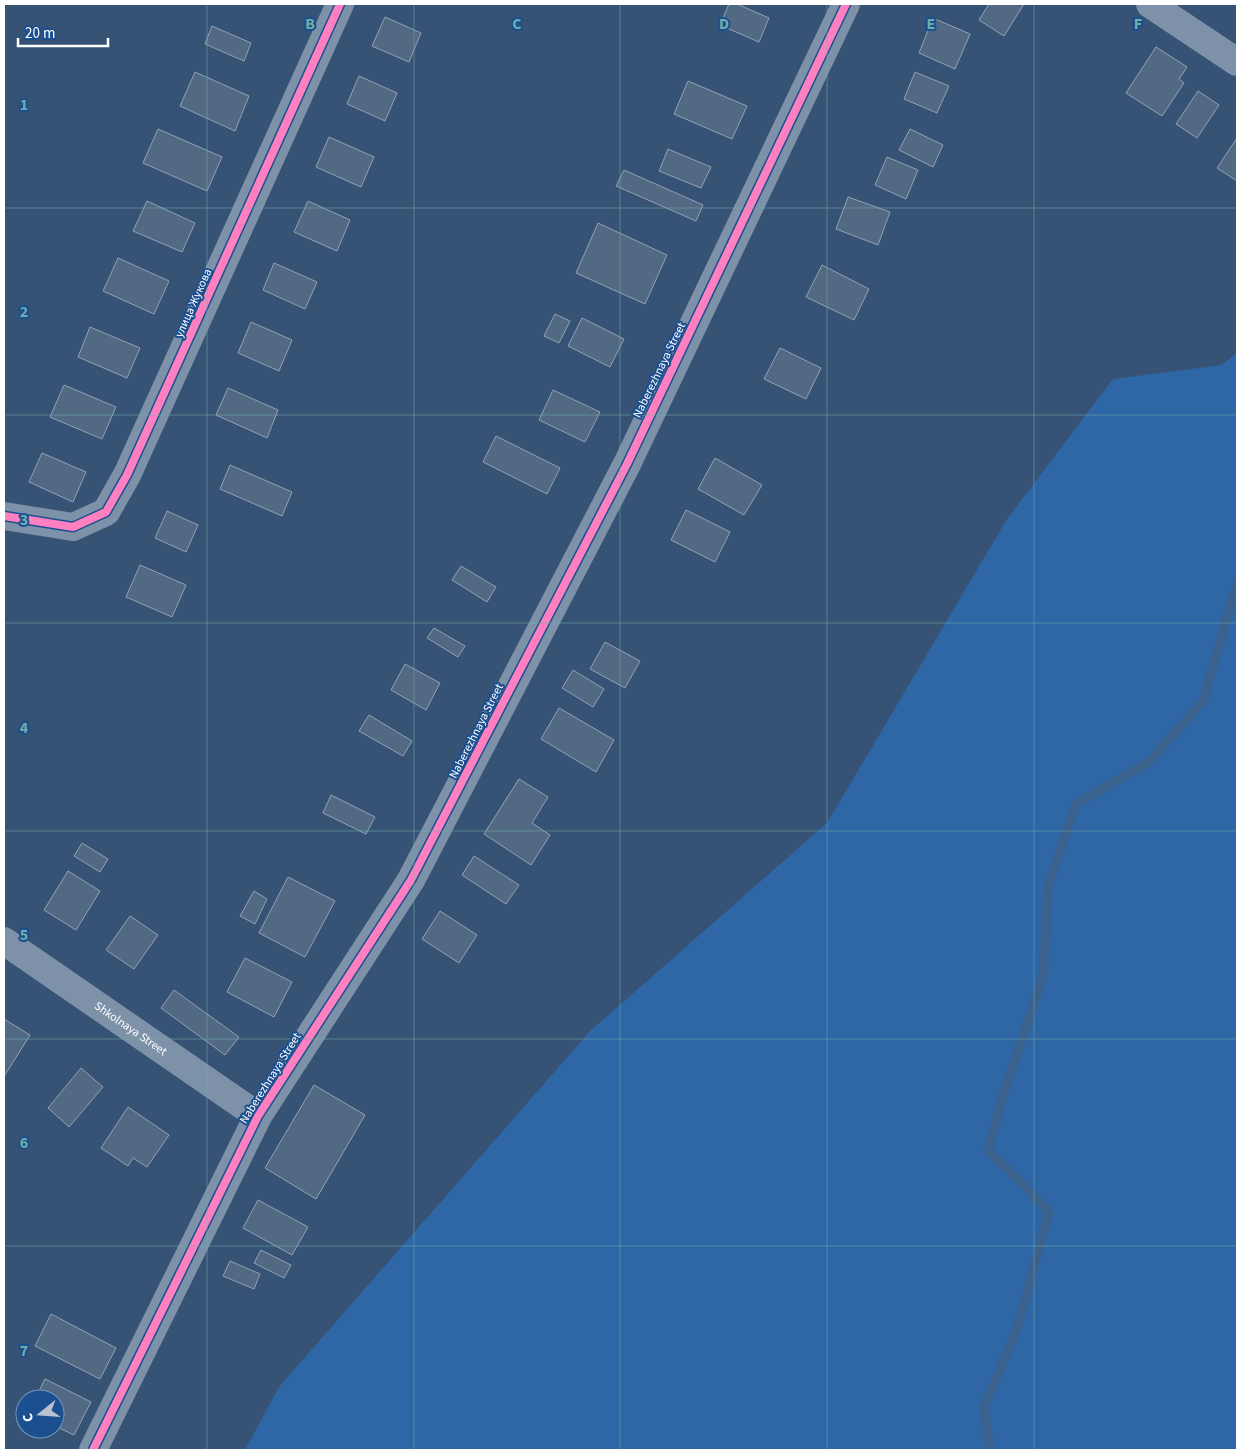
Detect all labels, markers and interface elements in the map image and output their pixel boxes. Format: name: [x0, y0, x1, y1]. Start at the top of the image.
text: B: [305, 13, 315, 35]
text: C: [512, 13, 522, 35]
text: D: [719, 13, 729, 35]
text: E: [927, 13, 935, 35]
text: F: [1134, 13, 1142, 35]
scale bar: [18, 15, 108, 47]
text: 20 m: [25, 23, 55, 44]
text: 1: [20, 94, 28, 116]
street label: улица Жукова: [171, 266, 216, 340]
text: 2: [20, 301, 28, 323]
street label: Naberezhnaya Street: [629, 320, 690, 421]
text: 3: [20, 509, 28, 531]
street label: Naberezhnaya Street: [445, 681, 508, 782]
text: 4: [20, 717, 29, 739]
text: 5: [20, 924, 28, 946]
street label: Shkolnaya Street: [91, 998, 170, 1060]
street label: Naberezhnaya Street: [236, 1029, 305, 1127]
text: 6: [20, 1132, 28, 1154]
text: 7: [20, 1340, 28, 1362]
north arrow: [15, 1389, 65, 1439]
text: С: [18, 1411, 39, 1424]

